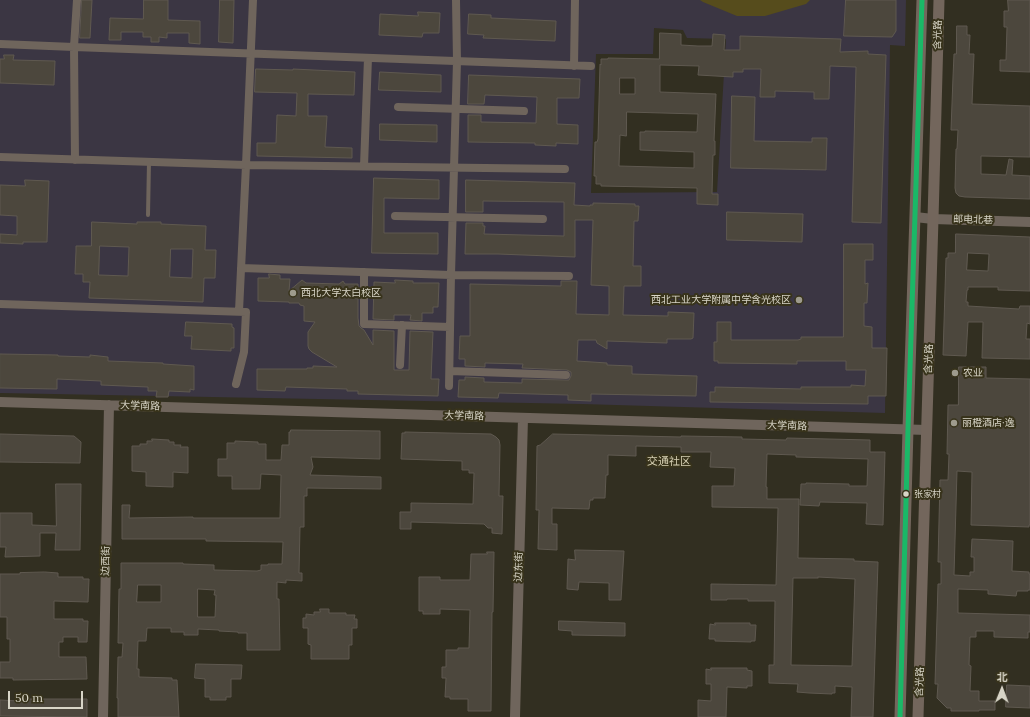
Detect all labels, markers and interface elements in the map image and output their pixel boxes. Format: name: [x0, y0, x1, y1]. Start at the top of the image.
street label: 含光路: [932, 20, 944, 50]
street label: 邮电北巷: [953, 213, 993, 227]
place label: 西北大学太白校区: [301, 287, 381, 299]
marker: 西北大学太白校区: [288, 288, 298, 298]
place label: 西北工业大学附属中学含光校区: [651, 294, 791, 306]
marker: 西北工业大学附属中学含光校区: [794, 295, 804, 305]
street label: 含光路: [922, 344, 936, 374]
place label: 农业: [963, 367, 983, 379]
marker: 农业: [950, 368, 960, 378]
street label: 大学南路: [120, 399, 160, 413]
street label: 大学南路: [444, 409, 484, 423]
place label: 丽橙酒店·逸: [962, 417, 1014, 429]
marker: 丽橙酒店·逸: [949, 418, 959, 428]
street label: 大学南路: [767, 419, 807, 433]
district label: 交通社区: [647, 455, 691, 469]
marker: 张家村: [901, 489, 911, 499]
place label: 张家村: [914, 489, 941, 499]
street label: 边西街: [100, 546, 112, 576]
street label: 边东街: [512, 552, 526, 582]
street label: 含光路: [913, 667, 927, 697]
north arrow: [982, 669, 1022, 709]
text: 北: [997, 670, 1008, 684]
scale bar: [10, 683, 85, 709]
text: 50 m: [15, 690, 43, 705]

